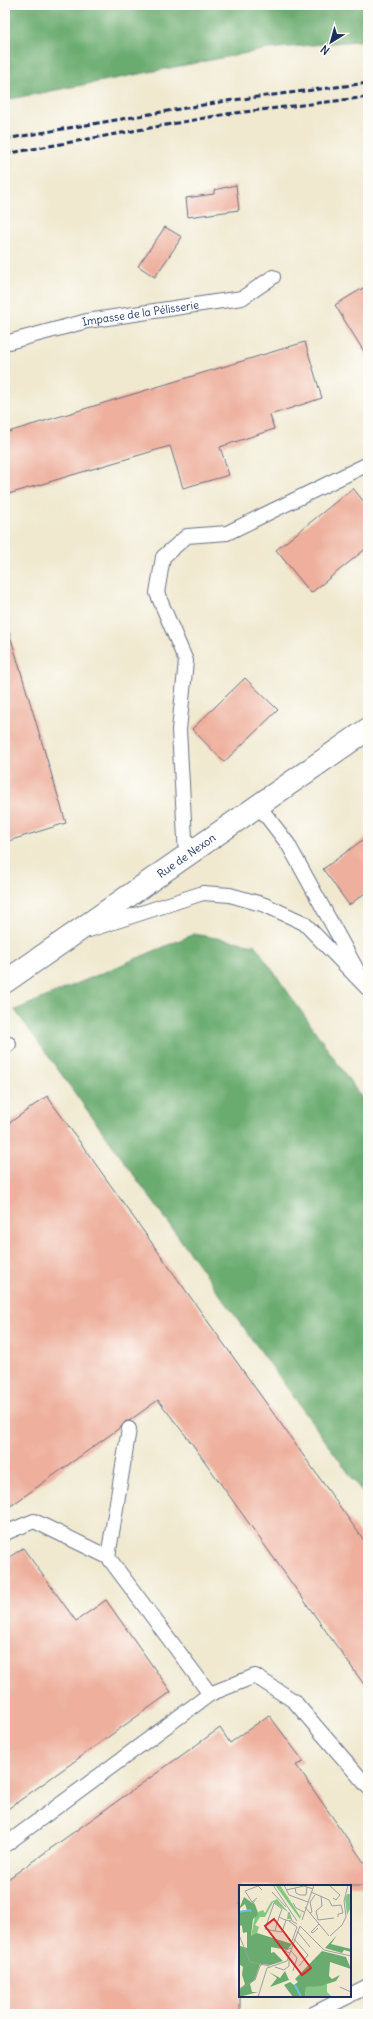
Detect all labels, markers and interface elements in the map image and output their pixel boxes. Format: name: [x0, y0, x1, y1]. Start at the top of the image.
north arrow: [311, 22, 351, 62]
text: N: [318, 42, 332, 58]
street label: Impasse de la Pélisserie: [81, 297, 200, 329]
street label: Rue de Nexon: [154, 830, 218, 881]
inset map: [239, 1885, 351, 1997]

